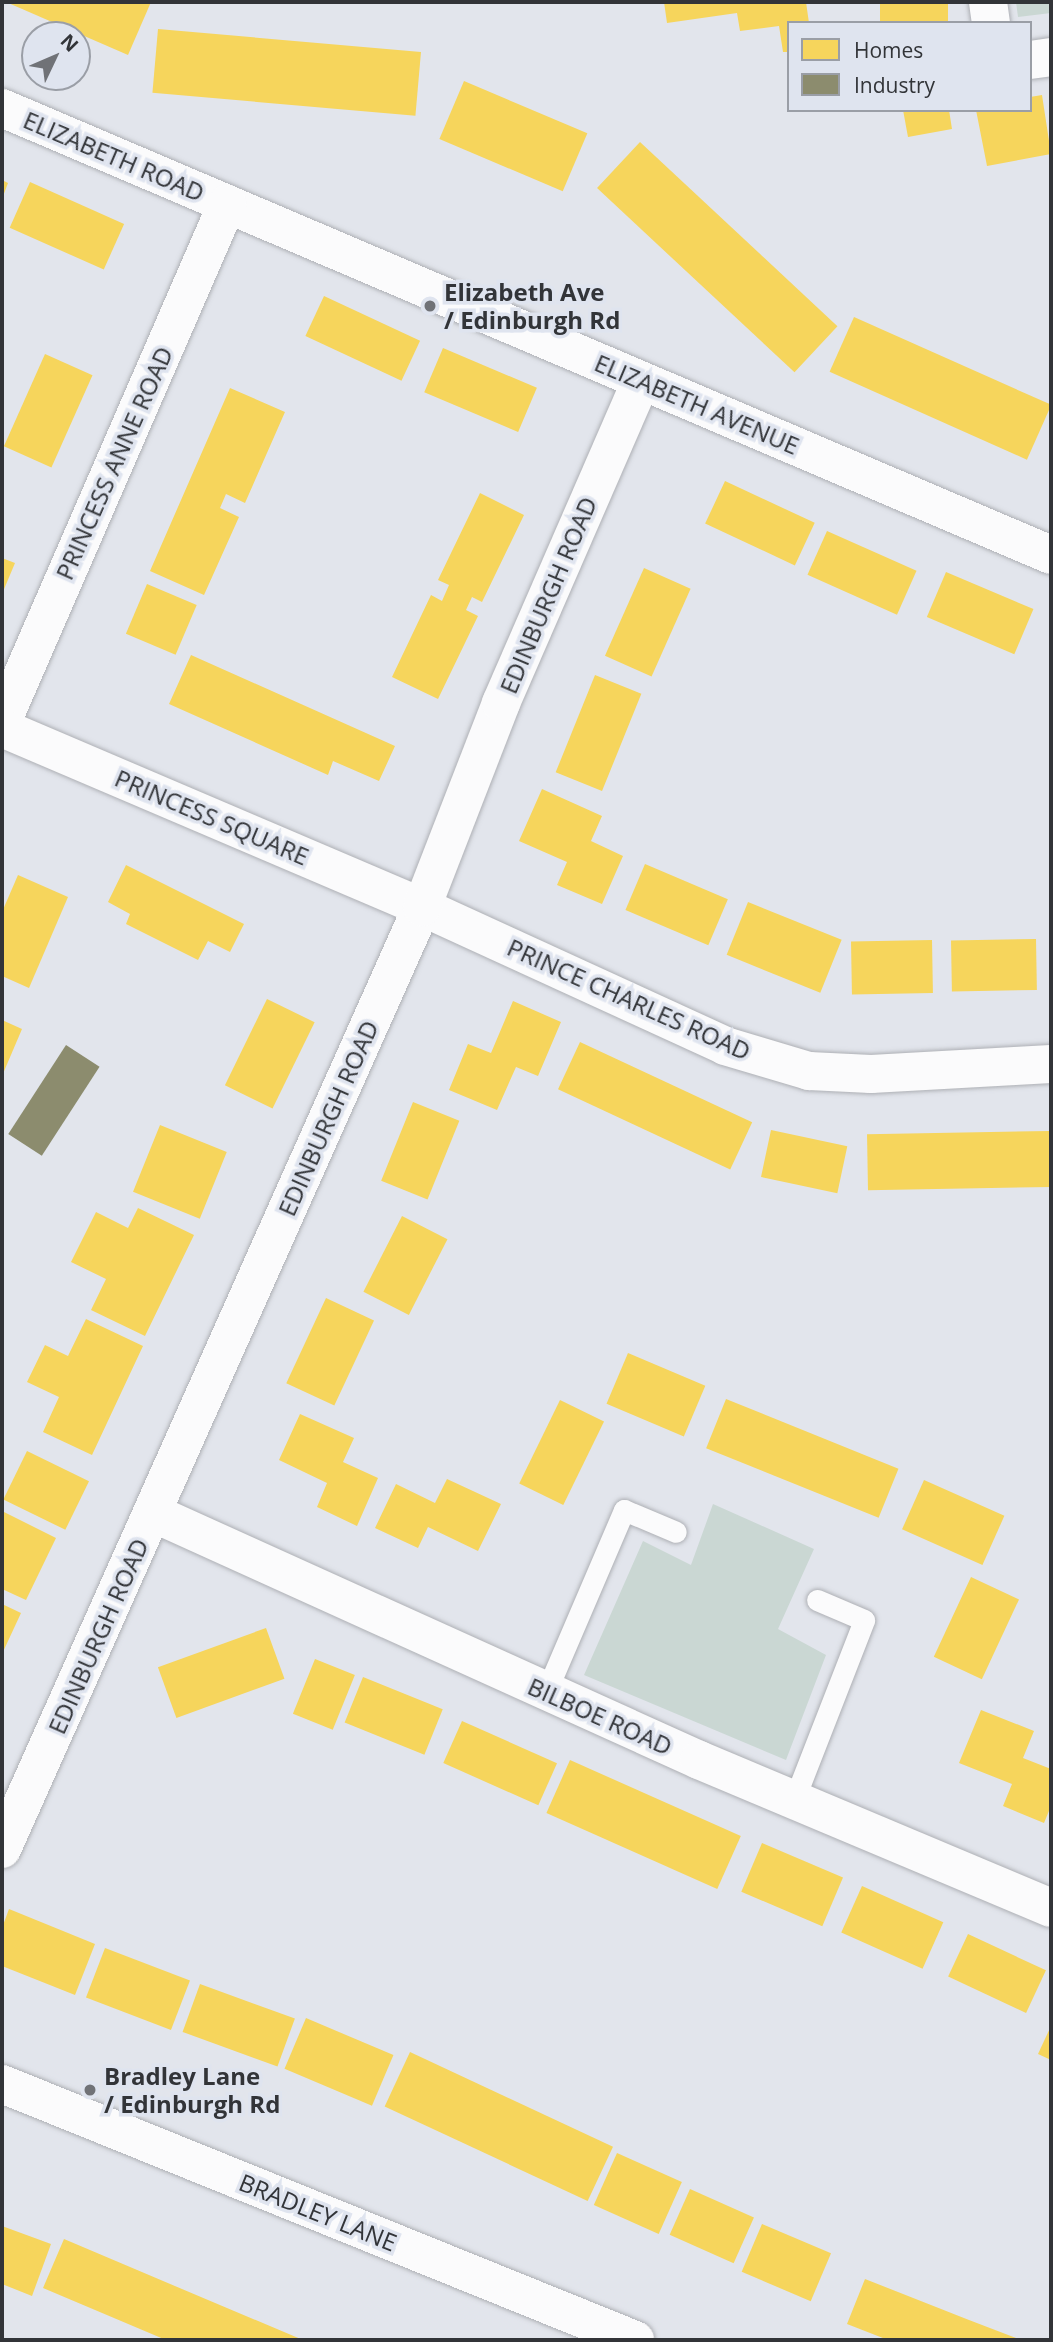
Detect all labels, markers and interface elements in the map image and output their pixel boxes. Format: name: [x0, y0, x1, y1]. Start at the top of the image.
north arrow: [21, 21, 91, 91]
legend: [787, 21, 1032, 112]
text: N: [55, 28, 84, 57]
text: Homes: [854, 36, 923, 64]
text: Industry: [854, 71, 935, 99]
street label: ELIZABETH ROAD: [19, 105, 209, 207]
place label: Elizabeth Ave / Edinburgh Rd: [444, 278, 620, 334]
marker: Elizabeth Ave / Edinburgh Rd: [422, 298, 438, 314]
street label: PRINCESS ANNE ROAD: [50, 342, 178, 584]
street label: ELIZABETH AVENUE: [590, 348, 804, 460]
street label: EDINBURGH ROAD: [494, 492, 602, 698]
street label: PRINCESS SQUARE: [111, 763, 313, 871]
street label: PRINCE CHARLES ROAD: [503, 932, 755, 1066]
street label: EDINBURGH ROAD: [272, 1016, 384, 1220]
street label: EDINBURGH ROAD: [42, 1534, 154, 1738]
street label: BILBOE ROAD: [524, 1671, 676, 1761]
place label: Bradley Lane / Edinburgh Rd: [104, 2062, 280, 2118]
marker: Bradley Lane / Edinburgh Rd: [82, 2082, 98, 2098]
street label: BRADLEY LANE: [235, 2167, 401, 2257]

